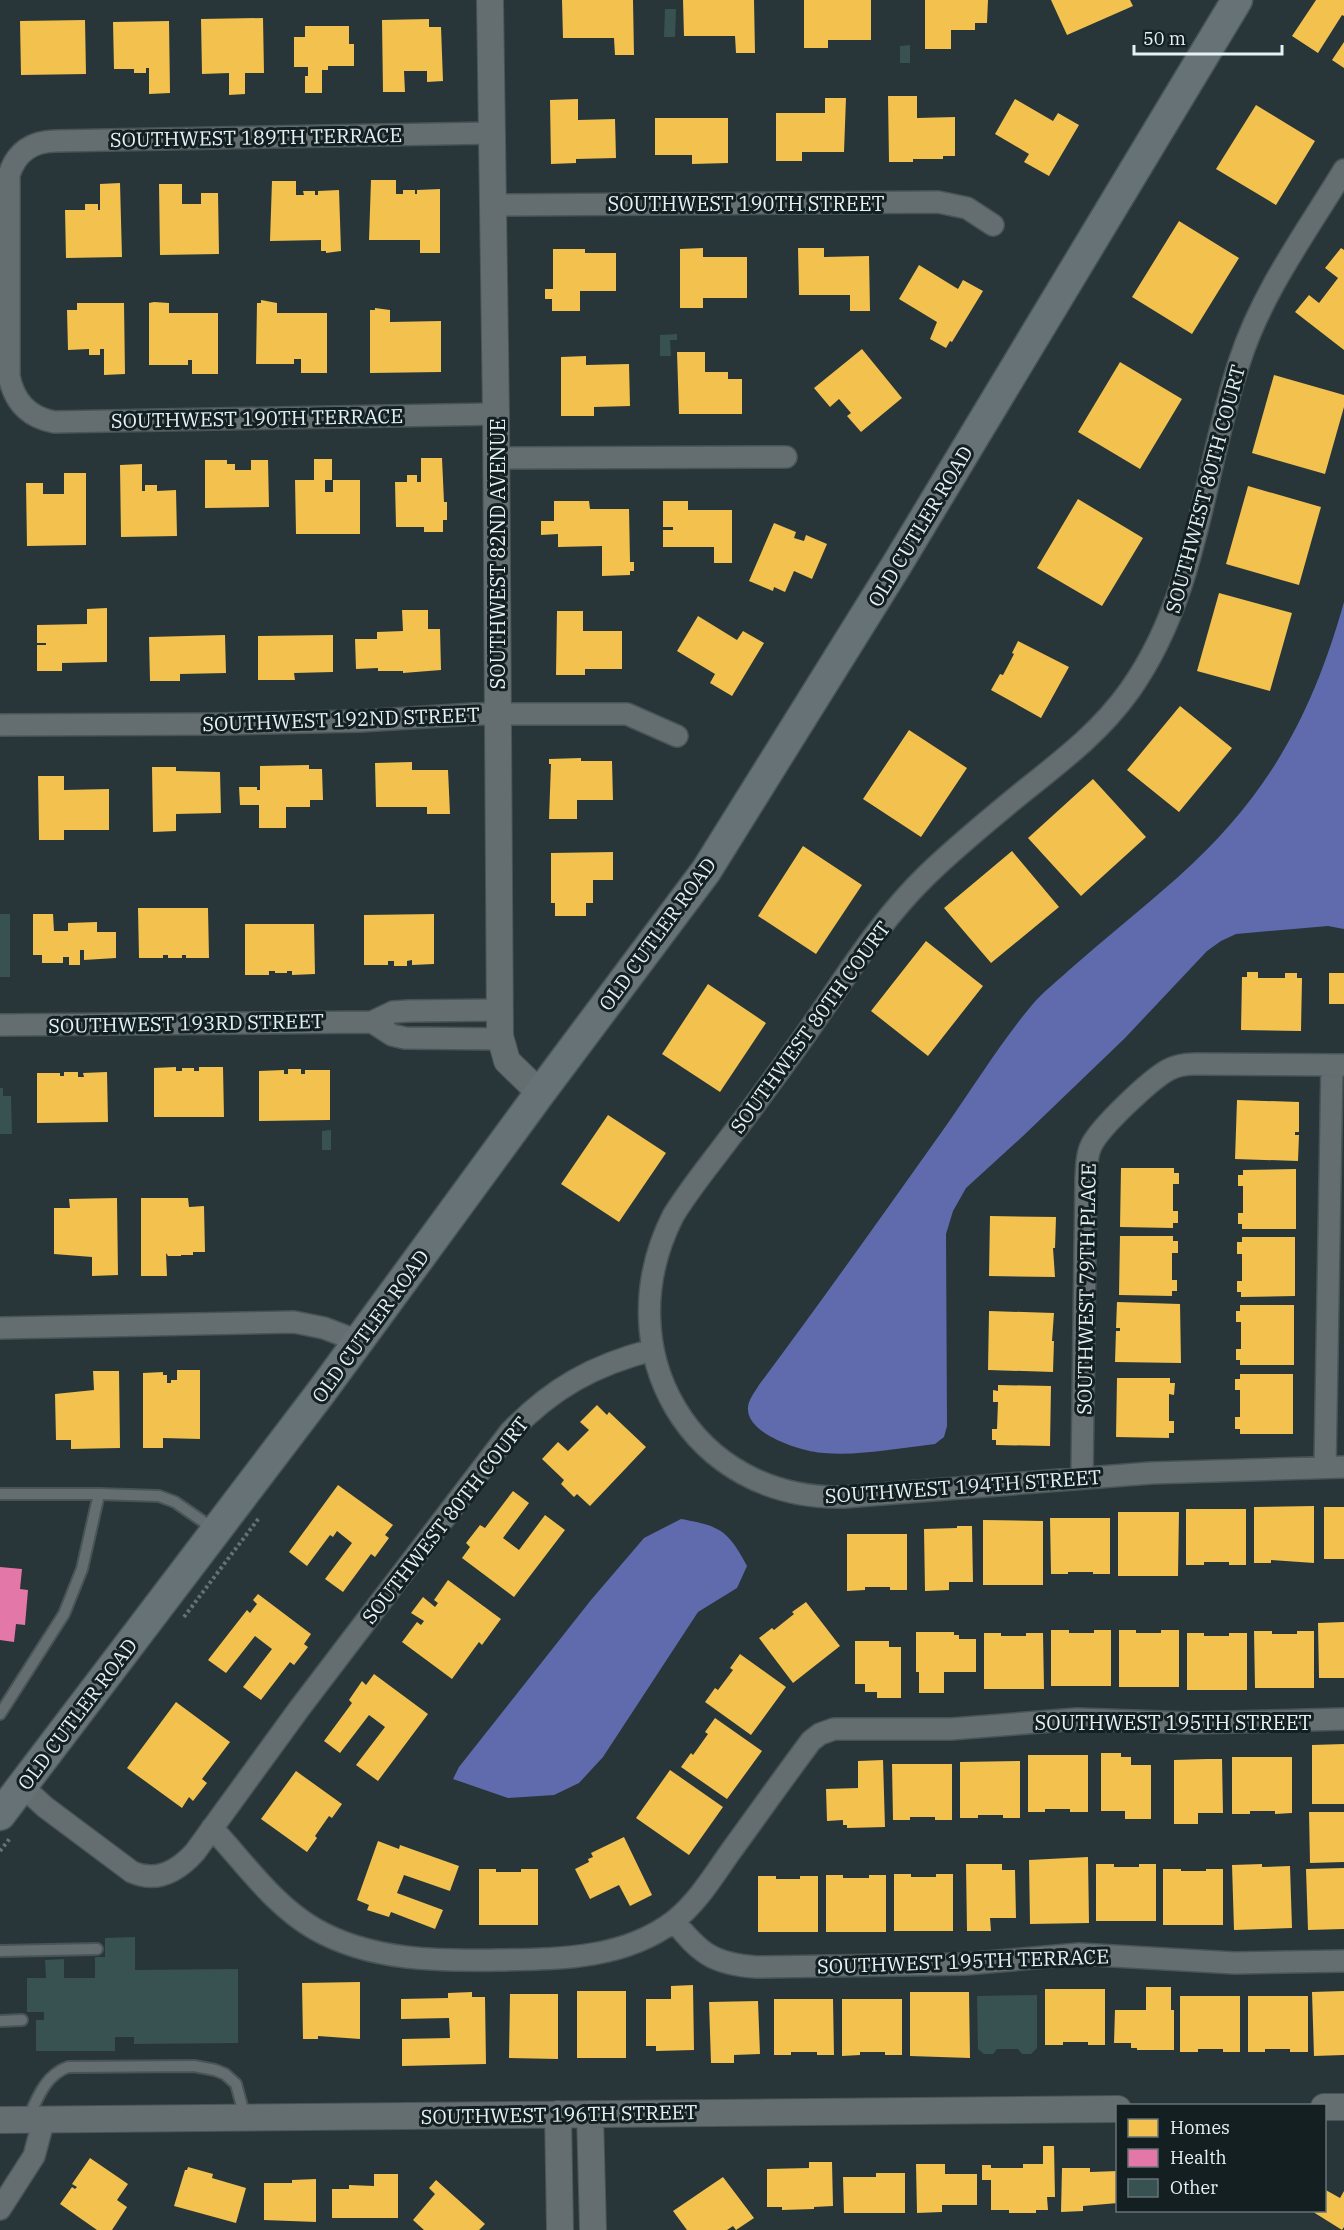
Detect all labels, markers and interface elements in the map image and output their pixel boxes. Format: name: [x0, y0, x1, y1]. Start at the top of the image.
scale bar: [1134, 18, 1282, 56]
text: 50 m: [1143, 27, 1186, 50]
street label: SOUTHWEST 189TH TERRACE: [110, 121, 402, 153]
street label: SOUTHWEST 190TH STREET: [608, 190, 885, 217]
street label: SOUTHWEST 80TH COURT: [1159, 362, 1251, 616]
street label: SOUTHWEST 190TH TERRACE: [111, 402, 403, 434]
street label: SOUTHWEST 82ND AVENUE: [484, 418, 511, 690]
street label: OLD CUTLER ROAD: [861, 440, 979, 612]
street label: SOUTHWEST 192ND STREET: [202, 701, 480, 737]
street label: OLD CUTLER ROAD: [592, 852, 722, 1016]
street label: SOUTHWEST 80TH COURT: [724, 915, 896, 1139]
street label: SOUTHWEST 193RD STREET: [48, 1007, 324, 1039]
street label: SOUTHWEST 79TH PLACE: [1070, 1163, 1102, 1415]
street label: OLD CUTLER ROAD: [305, 1244, 435, 1408]
street label: SOUTHWEST 80TH COURT: [356, 1411, 534, 1629]
street label: SOUTHWEST 194TH STREET: [824, 1463, 1102, 1509]
street label: OLD CUTLER ROAD: [11, 1633, 143, 1795]
street label: SOUTHWEST 195TH STREET: [1035, 1709, 1312, 1736]
street label: SOUTHWEST 195TH TERRACE: [816, 1942, 1110, 1980]
street label: SOUTHWEST 196TH STREET: [420, 2098, 698, 2130]
legend: [1116, 2104, 1326, 2212]
text: Homes: [1170, 2116, 1230, 2139]
text: Health: [1170, 2146, 1227, 2169]
text: Other: [1170, 2176, 1218, 2199]

